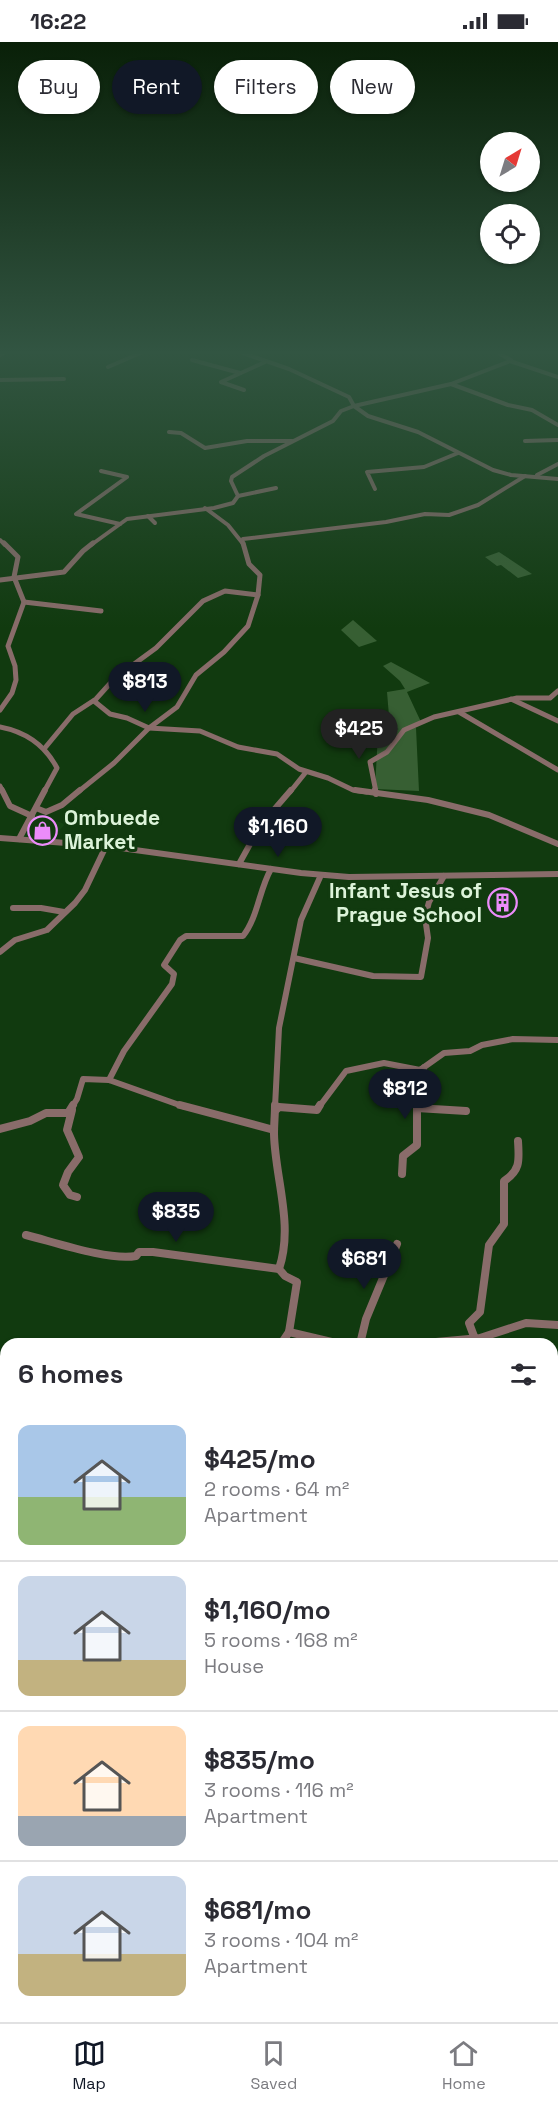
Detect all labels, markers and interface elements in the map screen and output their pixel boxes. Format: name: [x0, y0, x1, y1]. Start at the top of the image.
text: 16:22: [30, 7, 86, 35]
chip: Buy: [18, 60, 100, 114]
chip: Rent: [112, 60, 202, 114]
chip: Filters: [214, 60, 318, 114]
chip: New: [330, 60, 415, 114]
north arrow: [480, 132, 540, 192]
map controls: [480, 132, 540, 264]
button: locate: [480, 204, 540, 264]
pin: $813: [109, 662, 181, 713]
text: $813: [122, 668, 168, 694]
pin: $425: [323, 709, 395, 760]
text: $425: [335, 715, 383, 741]
place label: Ombuede Market: [64, 804, 160, 855]
pin: $1,160: [229, 807, 327, 858]
text: $1,160: [248, 813, 308, 839]
shop icon: Ombuede Market: [27, 814, 59, 846]
place label: Infant Jesus of Prague School: [329, 877, 482, 928]
building icon: Infant Jesus of Prague School: [487, 887, 519, 919]
pin: $812: [369, 1069, 441, 1120]
text: $812: [382, 1075, 428, 1101]
pin: $835: [140, 1192, 212, 1243]
text: $835: [152, 1198, 200, 1224]
pin: $681: [328, 1239, 400, 1290]
text: $681: [341, 1245, 387, 1271]
text: 6 homes: [18, 1357, 123, 1391]
icon: filters: [507, 1358, 540, 1391]
text: $425/mo: [204, 1442, 316, 1476]
icon: home: [66, 1449, 138, 1521]
text: 2 rooms · 64 m²: [204, 1476, 349, 1502]
text: Apartment: [204, 1502, 308, 1528]
text: $1,160/mo: [204, 1593, 331, 1627]
icon: home: [66, 1600, 138, 1672]
text: 5 rooms · 168 m²: [204, 1627, 358, 1653]
text: House: [204, 1653, 264, 1679]
text: $835/mo: [204, 1743, 315, 1777]
icon: home: [66, 1750, 138, 1822]
text: 3 rooms · 116 m²: [204, 1777, 354, 1803]
text: Apartment: [204, 1803, 308, 1829]
text: $681/mo: [204, 1893, 311, 1927]
icon: home: [66, 1900, 138, 1972]
text: 3 rooms · 104 m²: [204, 1927, 358, 1953]
text: Apartment: [204, 1953, 308, 1979]
tab: Map: [72, 2037, 106, 2094]
tab: Saved: [251, 2037, 297, 2094]
tab: Home: [442, 2037, 486, 2094]

